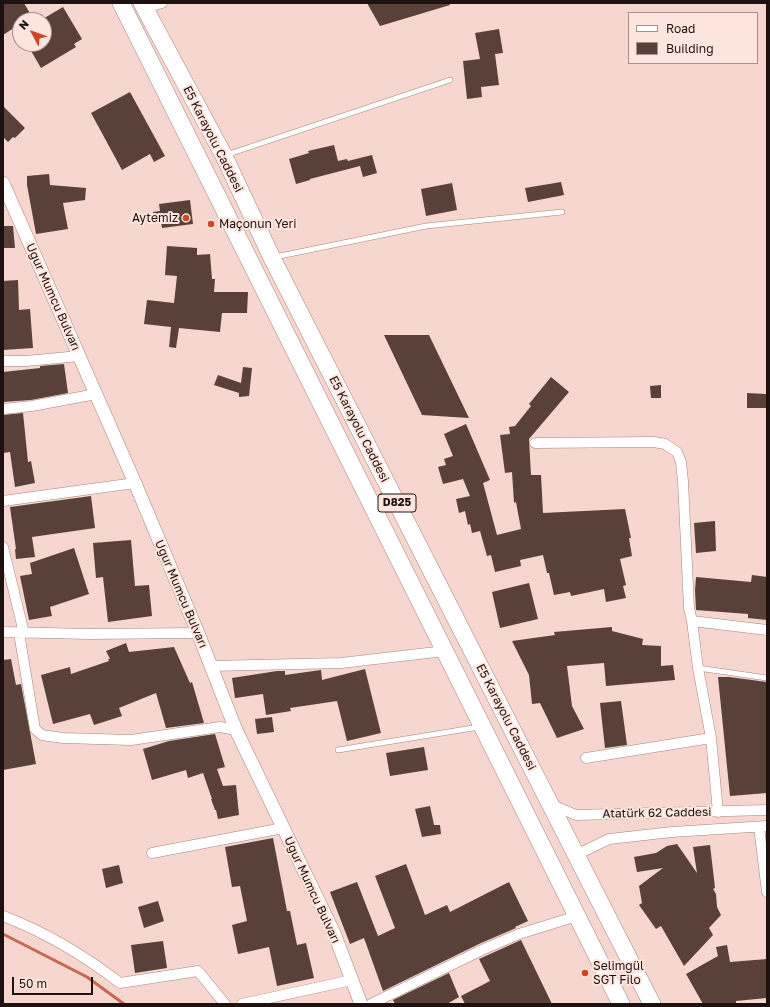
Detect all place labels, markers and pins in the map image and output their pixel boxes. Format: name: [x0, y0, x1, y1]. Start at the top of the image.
place label: Aytemiz: [132, 211, 178, 225]
marker: Aytemiz: [181, 213, 191, 223]
place label: Maçonun Yeri: [219, 217, 296, 231]
marker: Maçonun Yeri: [206, 219, 216, 229]
place label: Selimgül SGT Filo: [593, 959, 644, 987]
marker: Selimgül SGT Filo: [580, 968, 590, 978]

